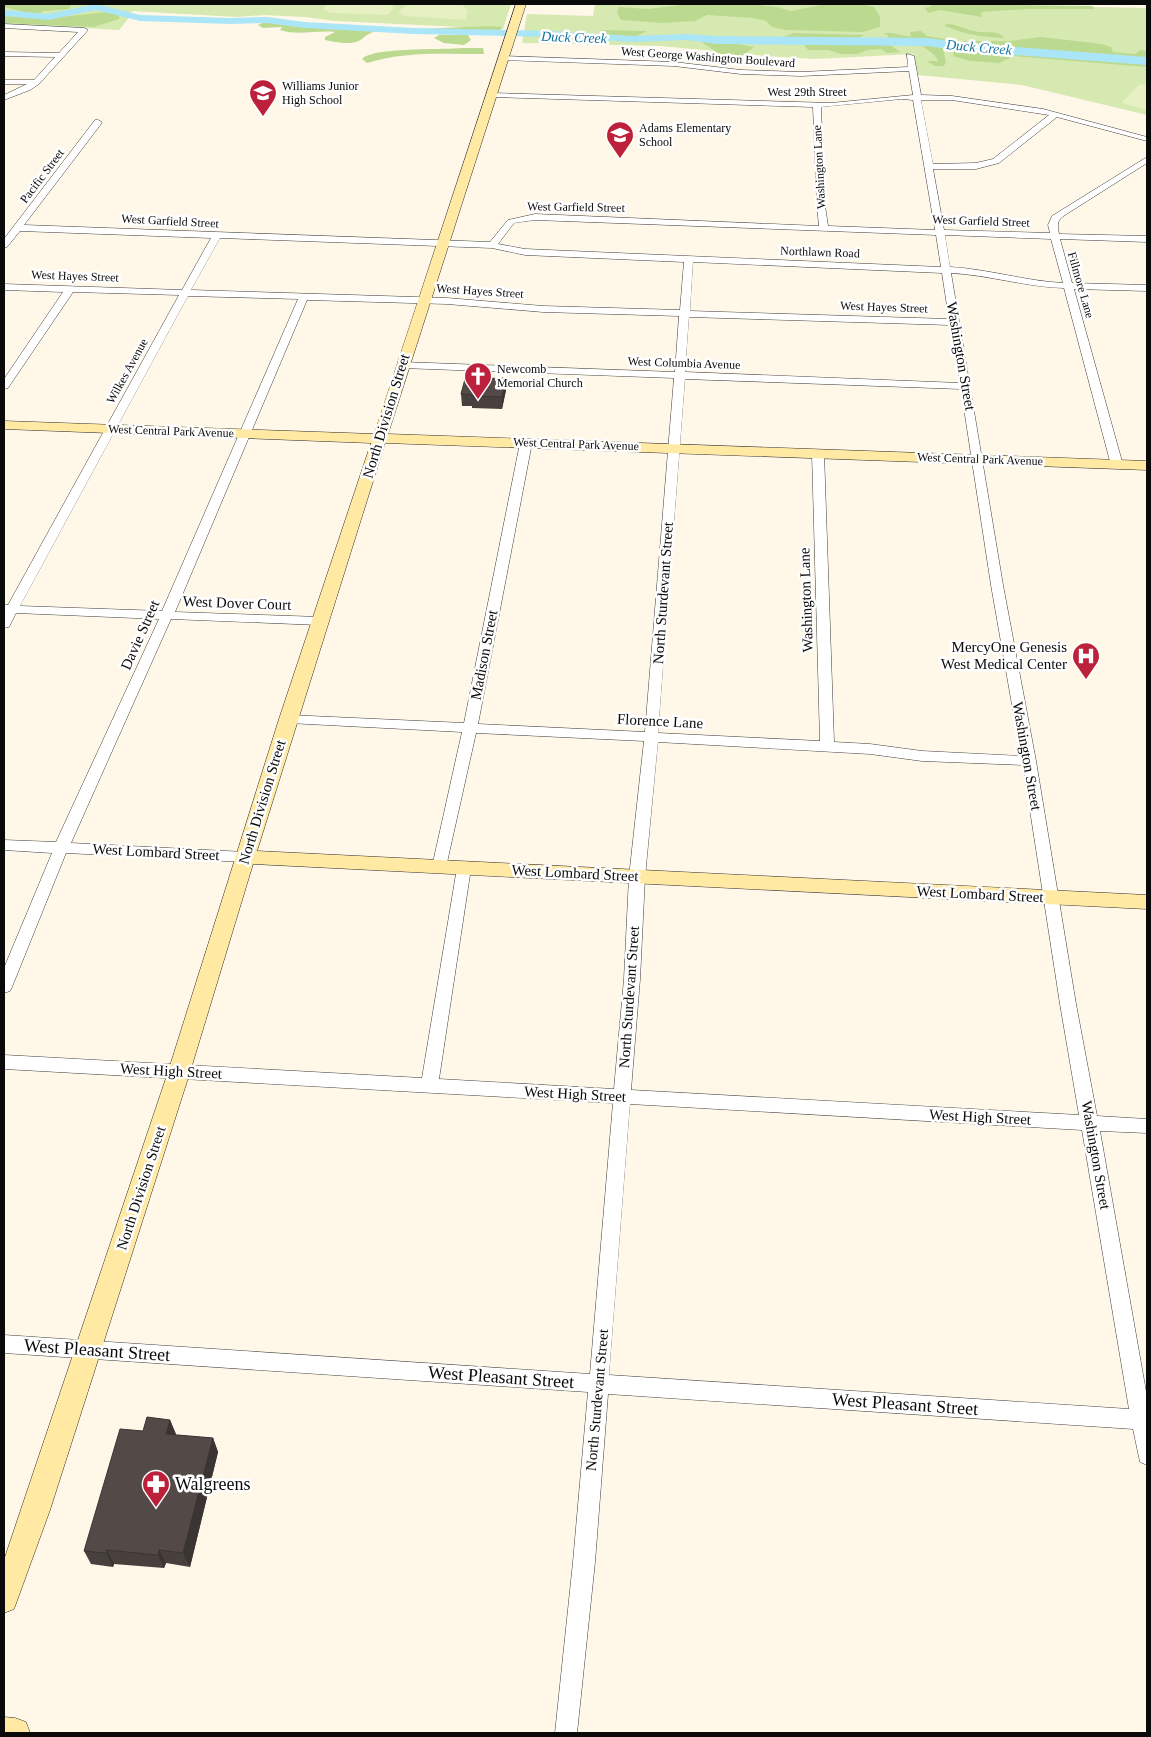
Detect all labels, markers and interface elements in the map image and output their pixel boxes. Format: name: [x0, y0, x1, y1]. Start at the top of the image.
water label: Duck Creek: [540, 29, 608, 46]
water label: Duck Creek: [944, 37, 1013, 58]
street label: West George Washington Boulevard: [620, 44, 796, 70]
school or university icon: Williams Junior High School: [248, 78, 278, 117]
place label: Williams Junior High School: [282, 79, 359, 107]
street label: West 29th Street: [767, 85, 847, 99]
school or university icon: Adams Elementary School: [605, 120, 635, 159]
place label: Adams Elementary School: [639, 121, 731, 149]
street label: Washington Lane: [810, 125, 828, 209]
street label: Pacific Street: [17, 146, 67, 206]
street label: West Garfield Street: [527, 199, 626, 215]
street label: West Garfield Street: [121, 211, 220, 231]
street label: West Garfield Street: [932, 212, 1031, 230]
street label: Northlawn Road: [780, 244, 860, 260]
street label: Fillmore Lane: [1065, 250, 1097, 320]
street label: West Hayes Street: [31, 267, 120, 285]
street label: West Hayes Street: [436, 281, 525, 301]
street label: West Hayes Street: [840, 298, 929, 316]
street label: Washington Street: [944, 300, 979, 412]
street label: Wilkes Avenue: [103, 336, 151, 406]
street label: North Division Street: [359, 351, 413, 480]
street label: West Columbia Avenue: [627, 354, 741, 372]
church icon: Newcomb Memorial Church: [463, 361, 493, 400]
place label: Newcomb Memorial Church: [497, 362, 583, 390]
street label: West Central Park Avenue: [108, 422, 234, 440]
street label: West Central Park Avenue: [513, 435, 639, 453]
street label: West Central Park Avenue: [917, 450, 1043, 468]
street label: North Sturdevant Street: [650, 521, 676, 665]
street label: Washington Lane: [796, 547, 816, 653]
street label: West Dover Court: [182, 593, 292, 613]
street label: Davie Street: [118, 597, 163, 672]
street label: Madison Street: [467, 608, 501, 701]
place label: MercyOne Genesis West Medical Center: [941, 639, 1067, 672]
hospital icon: MercyOne Genesis West Medical Center: [1071, 641, 1101, 680]
street label: Washington Street: [1010, 700, 1045, 812]
street label: Florence Lane: [617, 711, 704, 731]
street label: North Division Street: [235, 737, 289, 866]
street label: West Lombard Street: [92, 841, 221, 863]
street label: West Lombard Street: [511, 862, 640, 884]
street label: West Lombard Street: [916, 883, 1045, 905]
street label: North Sturdevant Street: [616, 925, 642, 1069]
street label: West High Street: [120, 1060, 223, 1082]
street label: West High Street: [524, 1083, 627, 1105]
street label: Washington Street: [1079, 1099, 1114, 1211]
street label: West High Street: [929, 1106, 1032, 1128]
street label: North Division Street: [113, 1123, 169, 1252]
street label: North Sturdevant Street: [583, 1328, 611, 1472]
street label: West Pleasant Street: [23, 1335, 171, 1365]
street label: West Pleasant Street: [427, 1362, 575, 1392]
street label: West Pleasant Street: [831, 1389, 979, 1419]
pharmacy icon: Walgreens: [141, 1469, 171, 1508]
place label: Walgreens: [175, 1474, 251, 1494]

